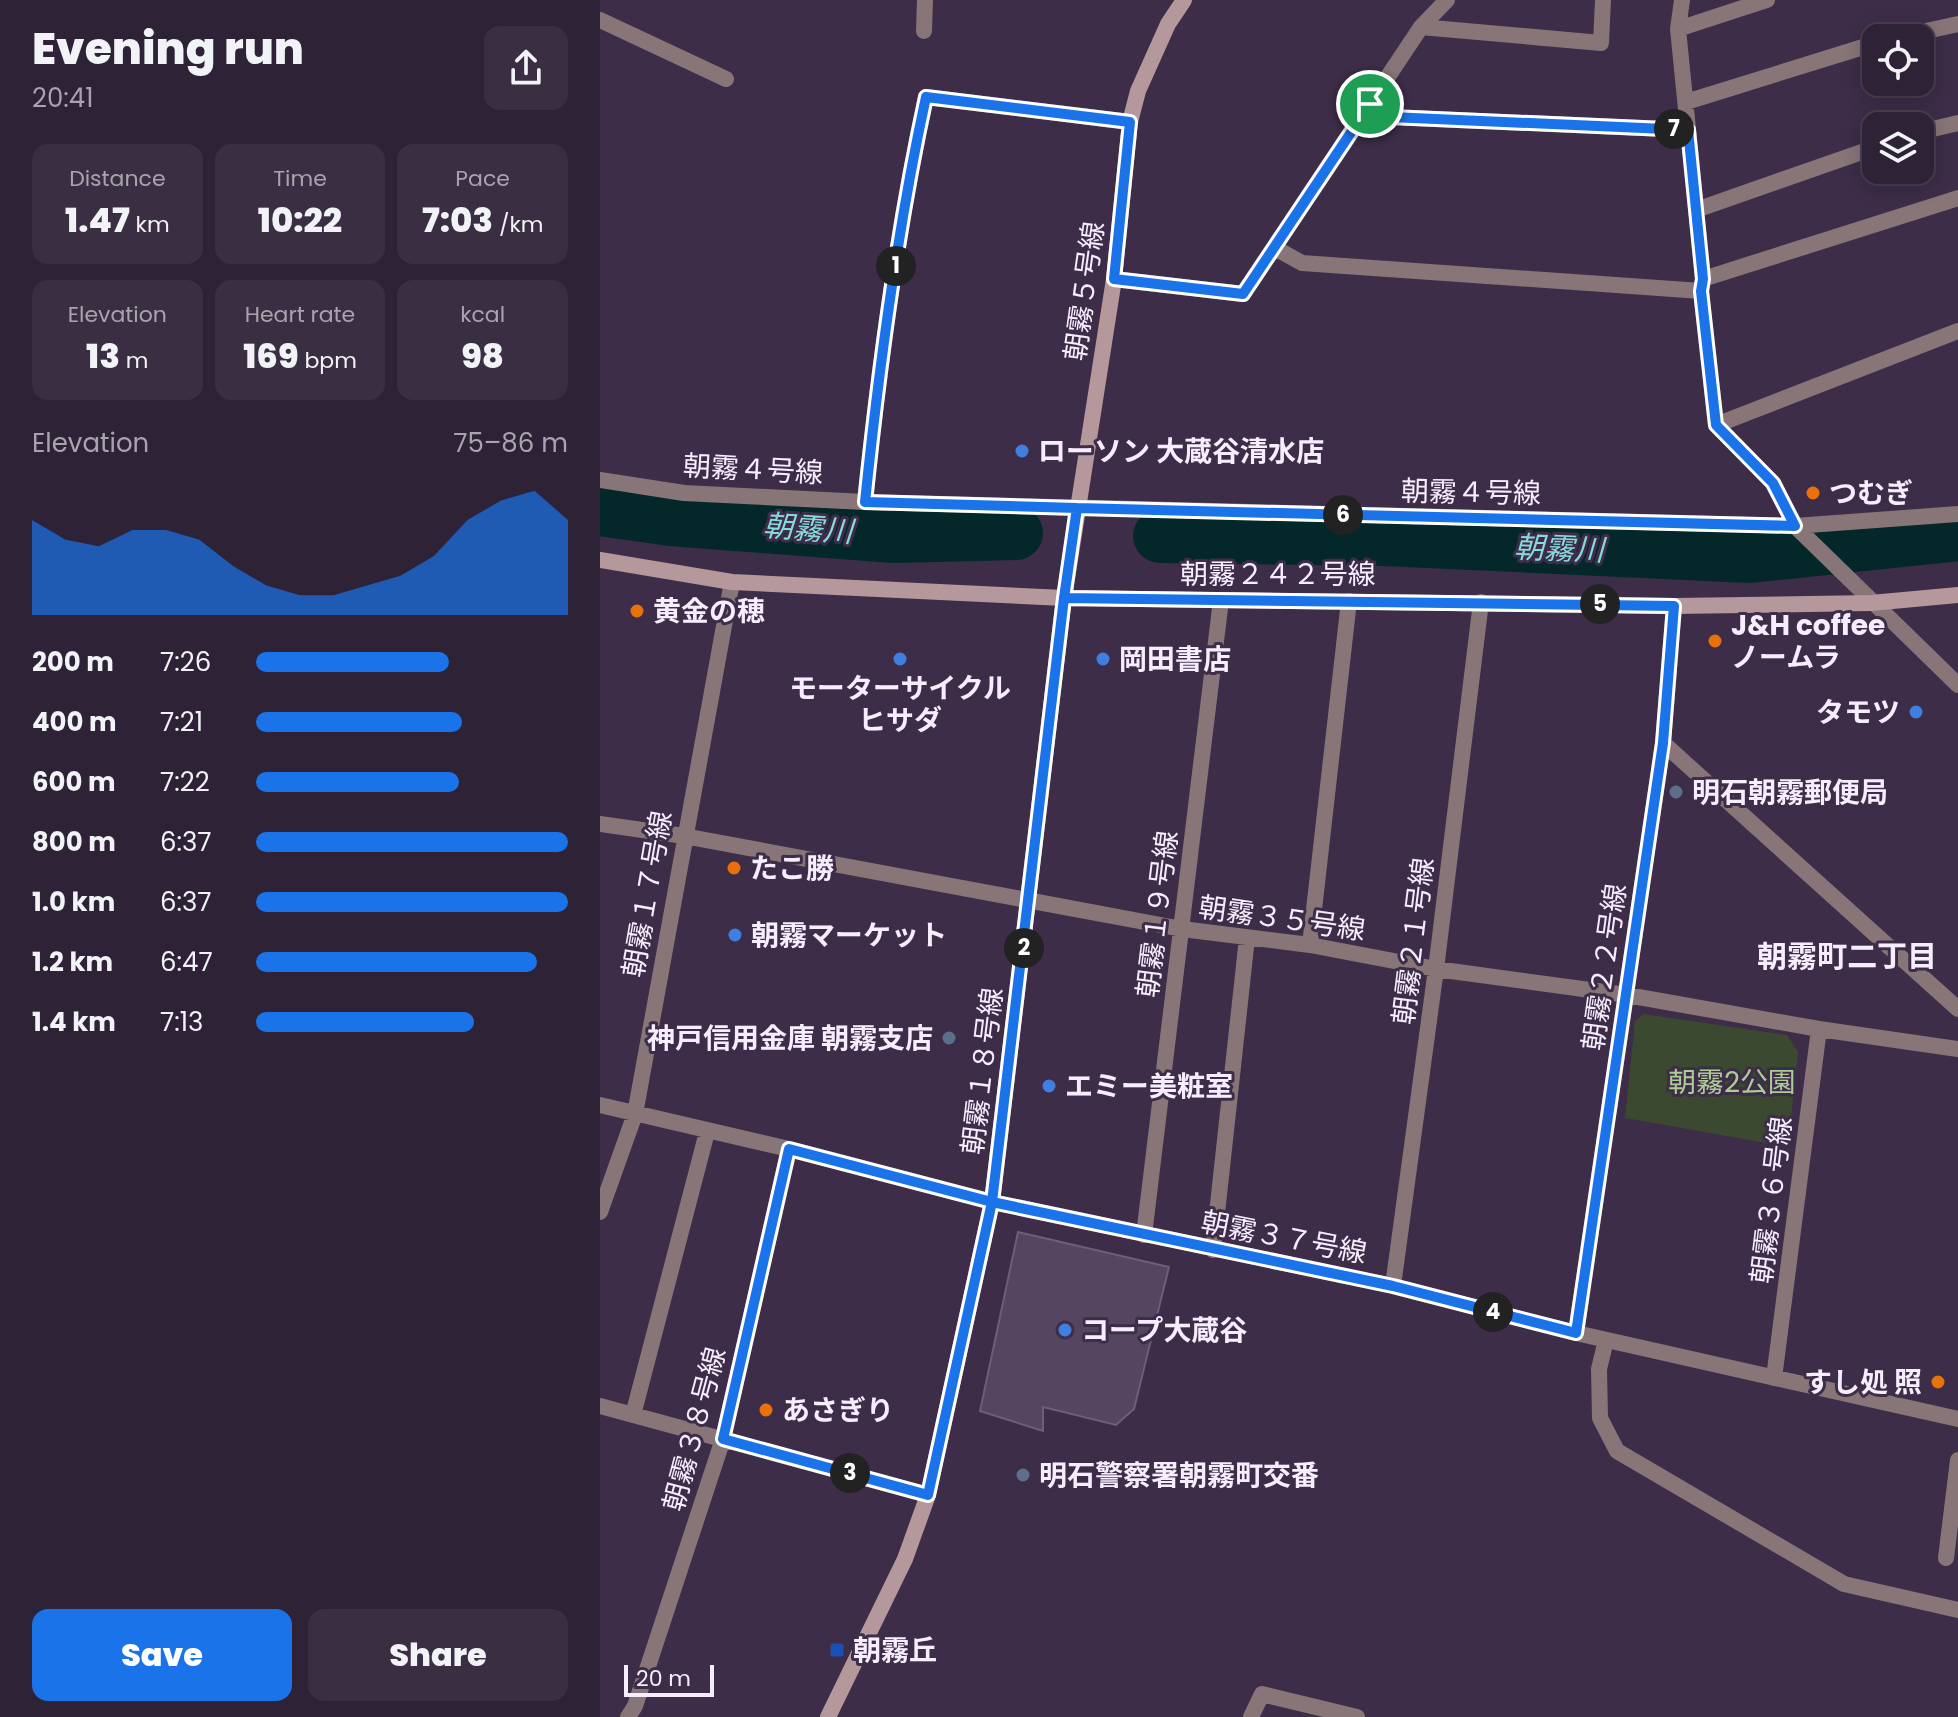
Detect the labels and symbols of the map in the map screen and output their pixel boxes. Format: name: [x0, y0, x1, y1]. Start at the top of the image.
pin: [1336, 70, 1404, 138]
pin: 7: [1654, 109, 1694, 149]
street label: 朝霧５号線: [1055, 219, 1114, 363]
pin: 1: [876, 246, 916, 286]
place label: ローソン 大蔵谷清水店: [1038, 432, 1324, 471]
marker: ローソン 大蔵谷清水店: [1013, 442, 1031, 460]
street label: 朝霧４号線: [682, 446, 824, 493]
street label: 朝霧４号線: [1401, 472, 1541, 513]
place label: つむぎ: [1829, 474, 1913, 513]
marker: つむぎ: [1804, 484, 1822, 502]
pin: 6: [1323, 495, 1363, 535]
water label: 朝霧川: [762, 504, 857, 553]
water label: 朝霧川: [1513, 525, 1608, 572]
street label: 朝霧２４２号線: [1180, 555, 1376, 594]
pin: 5: [1580, 584, 1620, 624]
place label: 黄金の穂: [653, 592, 765, 631]
marker: 黄金の穂: [628, 602, 646, 620]
place label: J&H coffee ノームラ: [1731, 606, 1885, 677]
marker: J&H coffee ノームラ: [1706, 632, 1724, 650]
place label: 岡田書店: [1119, 640, 1231, 679]
marker: モーターサイクル ヒサダ: [891, 650, 909, 668]
marker: 岡田書店: [1094, 650, 1112, 668]
place label: モーターサイクル ヒサダ: [789, 669, 1011, 740]
place label: タモツ: [1816, 693, 1900, 732]
marker: タモツ: [1907, 703, 1925, 721]
place label: 明石朝霧郵便局: [1692, 773, 1888, 812]
marker: 明石朝霧郵便局: [1667, 783, 1685, 801]
street label: 朝霧１７号線: [614, 808, 681, 980]
street label: 朝霧１９号線: [1128, 828, 1187, 1000]
place label: たこ勝: [750, 849, 834, 888]
street label: 朝霧２１号線: [1384, 855, 1443, 1027]
marker: たこ勝: [725, 859, 743, 877]
street label: 朝霧２２号線: [1573, 881, 1635, 1053]
street label: 朝霧３５号線: [1196, 887, 1368, 949]
place label: 朝霧マーケット: [751, 916, 947, 955]
marker: 朝霧マーケット: [726, 926, 744, 944]
pin: 2: [1004, 928, 1044, 968]
district label: 朝霧町二丁目: [1757, 935, 1937, 978]
street label: 朝霧１８号線: [953, 985, 1012, 1157]
place label: 神戸信用金庫 朝霧支店: [647, 1019, 933, 1058]
marker: 神戸信用金庫 朝霧支店: [940, 1029, 958, 1047]
park label: 朝霧2公園: [1668, 1063, 1796, 1102]
place label: エミー美粧室: [1065, 1067, 1233, 1106]
marker: エミー美粧室: [1040, 1077, 1058, 1095]
street label: 朝霧３６号線: [1742, 1114, 1801, 1286]
street label: 朝霧３７号線: [1198, 1202, 1370, 1273]
pin: 4: [1473, 1292, 1513, 1332]
place label: コープ大蔵谷: [1081, 1311, 1247, 1350]
marker: コープ大蔵谷: [1056, 1321, 1074, 1339]
street label: 朝霧３８号線: [654, 1343, 735, 1515]
place label: すし処 照: [1804, 1363, 1922, 1402]
marker: すし処 照: [1929, 1373, 1947, 1391]
place label: あさぎり: [782, 1391, 894, 1430]
marker: あさぎり: [757, 1401, 775, 1419]
pin: 3: [830, 1453, 870, 1493]
place label: 明石警察署朝霧町交番: [1039, 1456, 1319, 1495]
marker: 明石警察署朝霧町交番: [1014, 1466, 1032, 1484]
place label: 朝霧丘: [853, 1631, 937, 1670]
marker: 朝霧丘: [828, 1641, 846, 1659]
scale bar: [624, 1661, 714, 1697]

